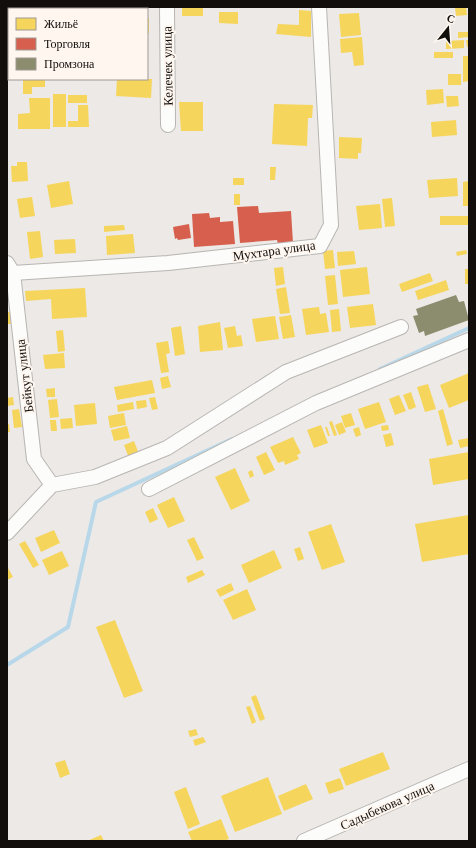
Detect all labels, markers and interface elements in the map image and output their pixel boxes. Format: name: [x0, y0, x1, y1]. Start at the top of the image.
legend: [8, 8, 148, 80]
north arrow: [428, 8, 468, 48]
text: С: [445, 12, 457, 25]
text: Жильё: [44, 17, 78, 31]
street label: Келечек улица: [159, 26, 176, 106]
text: Торговля: [44, 37, 91, 51]
text: Промзона: [44, 57, 95, 71]
street label: Мухтара улица: [232, 237, 317, 264]
street label: Бейкут улица: [13, 338, 36, 414]
street label: Садыбекова улица: [338, 778, 437, 833]

